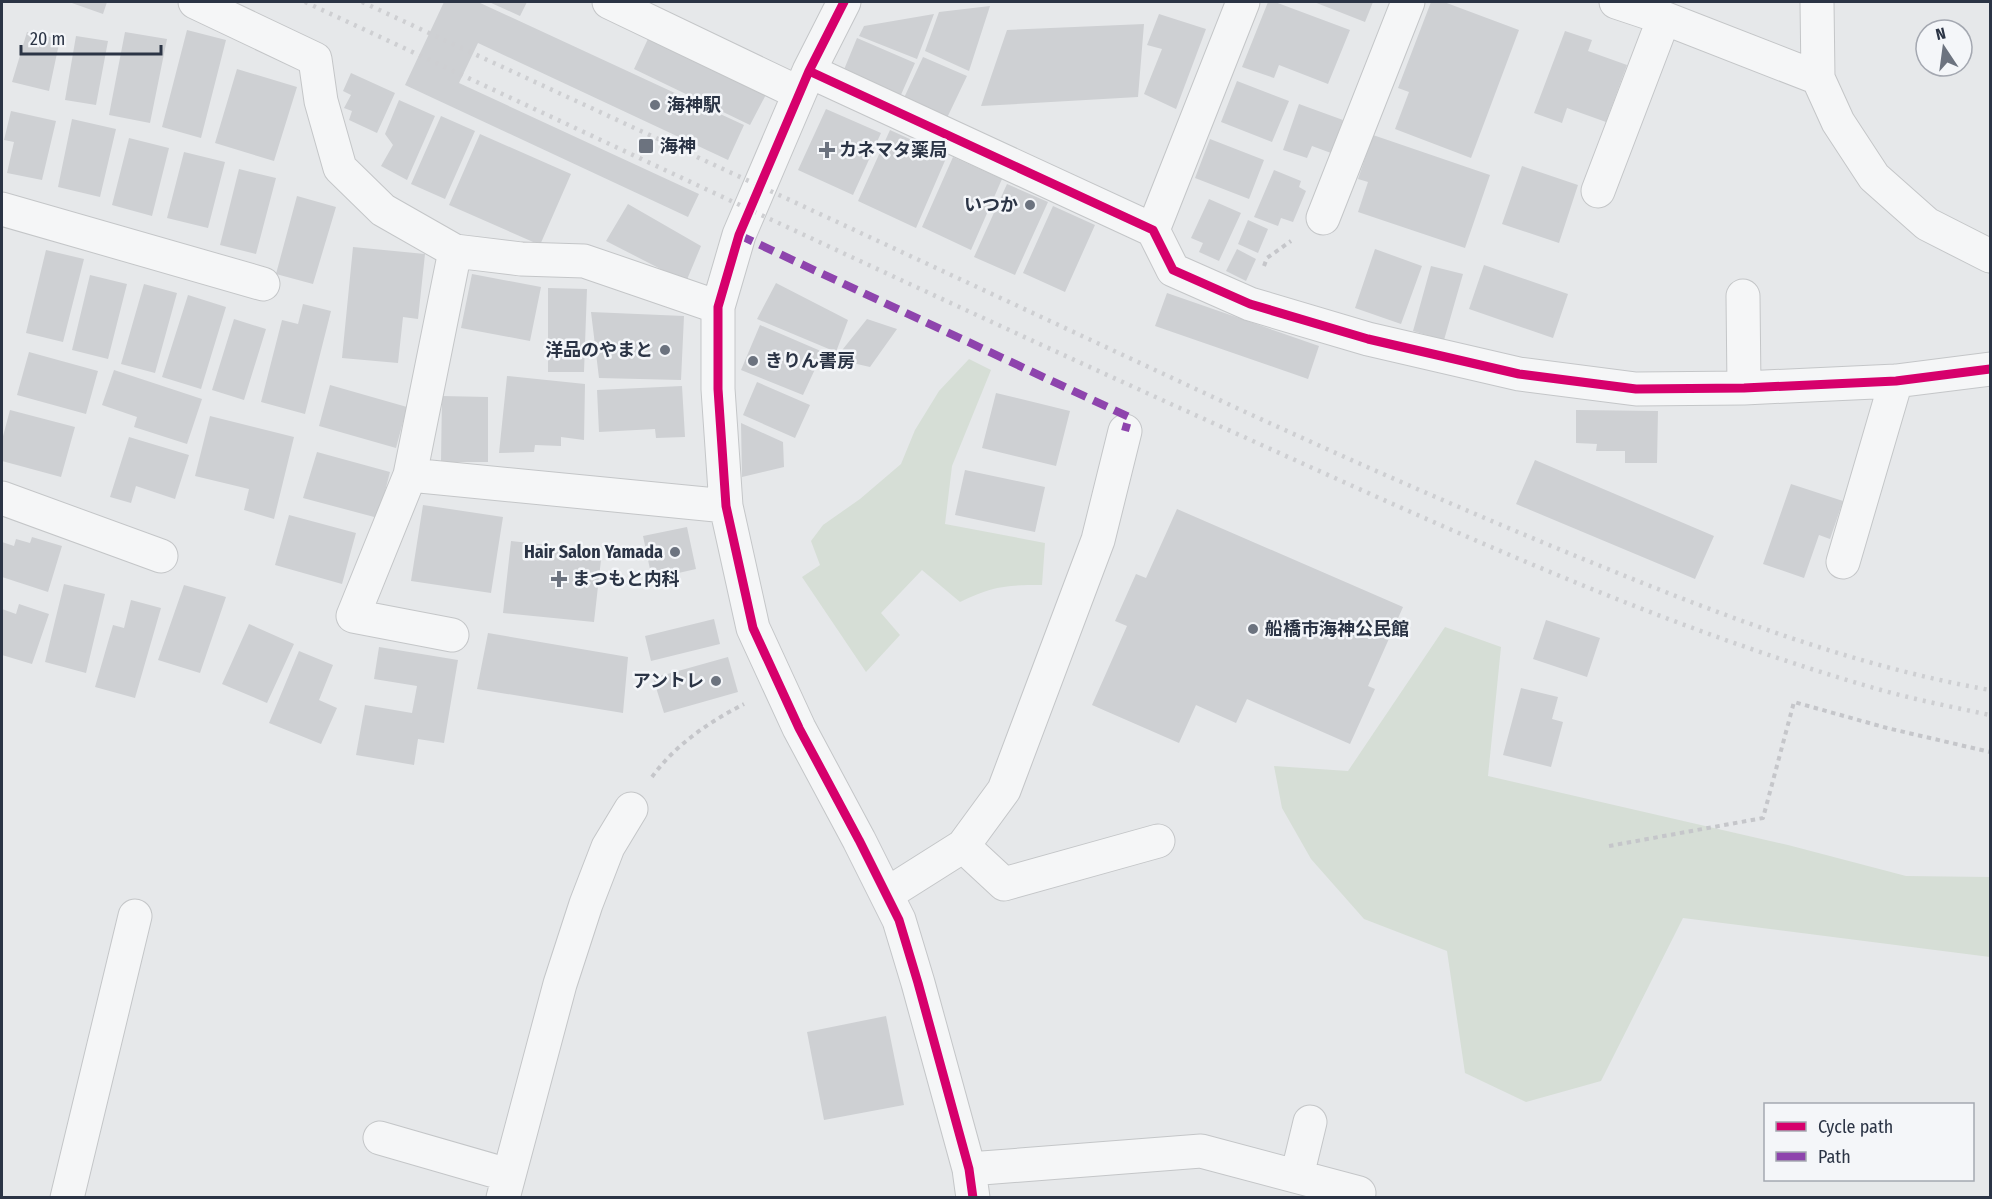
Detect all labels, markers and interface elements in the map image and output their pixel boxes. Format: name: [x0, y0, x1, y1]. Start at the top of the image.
scale bar: [21, 18, 160, 56]
north arrow: [1914, 18, 1974, 78]
text: N: [1934, 24, 1948, 44]
text: 20 m: [30, 28, 65, 50]
place label: 海神駅: [667, 94, 721, 116]
marker: 海神駅: [648, 98, 662, 112]
place label: 海神: [660, 135, 696, 157]
marker: 海神: [637, 137, 655, 155]
place label: カネマタ薬局: [839, 139, 947, 161]
marker: カネマタ薬局: [820, 143, 834, 157]
place label: いつか: [964, 194, 1018, 216]
marker: いつか: [1023, 198, 1037, 212]
place label: 洋品のやまと: [545, 339, 653, 361]
marker: 洋品のやまと: [658, 343, 672, 357]
place label: きりん書房: [765, 350, 855, 372]
marker: きりん書房: [746, 354, 760, 368]
place label: Hair Salon Yamada: [524, 541, 663, 563]
marker: Hair Salon Yamada: [668, 545, 682, 559]
place label: まつもと内科: [572, 568, 680, 590]
marker: まつもと内科: [550, 570, 568, 588]
place label: 船橋市海神公民館: [1265, 618, 1409, 640]
marker: 船橋市海神公民館: [1246, 622, 1260, 636]
place label: アントレ: [633, 670, 704, 692]
marker: アントレ: [709, 674, 723, 688]
legend: [1764, 1103, 1974, 1181]
text: Cycle path: [1818, 1116, 1893, 1138]
text: Path: [1818, 1146, 1851, 1168]

